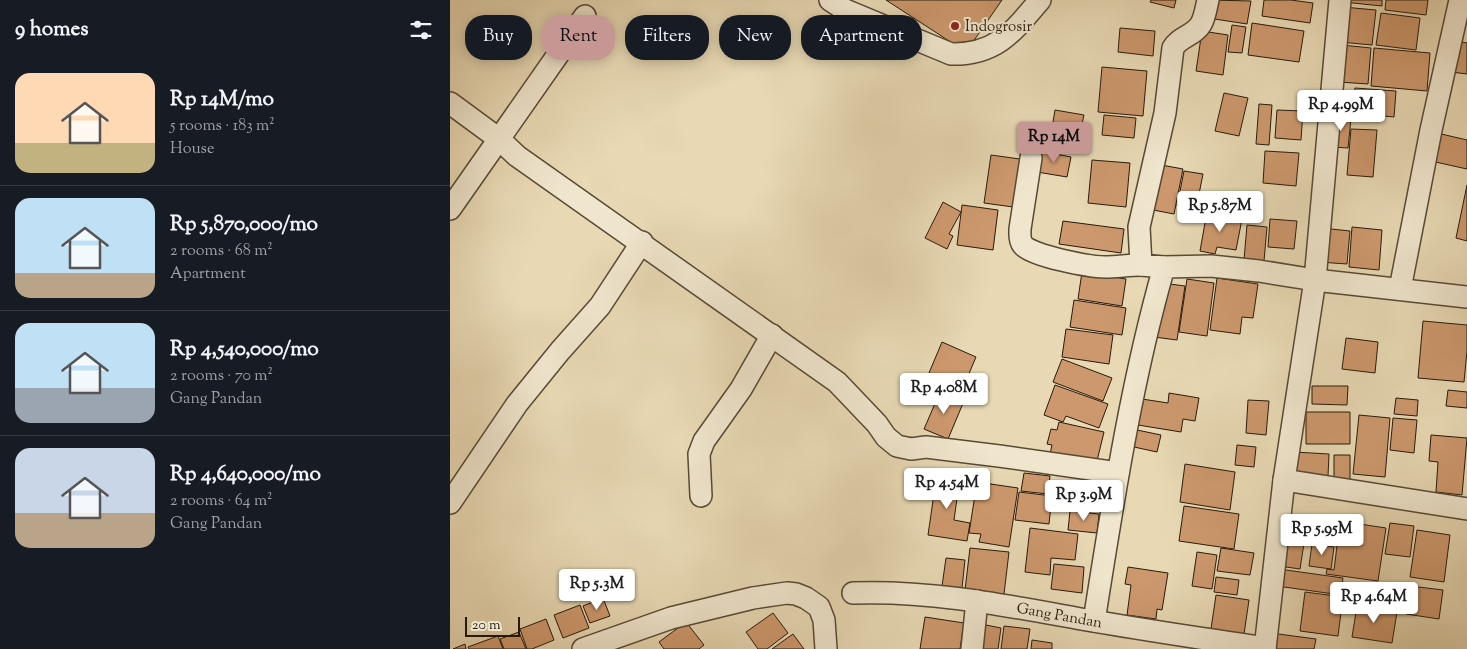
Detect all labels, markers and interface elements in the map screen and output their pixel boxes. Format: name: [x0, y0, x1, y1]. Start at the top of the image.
text: 9 homes: [15, 15, 88, 45]
chip: Buy: [465, 15, 532, 60]
chip: Rent: [542, 15, 615, 60]
chip: Filters: [625, 15, 709, 60]
chip: New: [719, 15, 791, 60]
chip: Apartment: [801, 15, 922, 60]
icon: filters: [407, 16, 435, 44]
place label: Indogrosir: [965, 17, 1032, 38]
marker: Indogrosir: [949, 20, 961, 32]
text: Rp 14M/mo: [170, 85, 274, 115]
pin: Rp 4.99M: [1289, 90, 1393, 132]
icon: home: [55, 93, 115, 153]
text: Rp 4.99M: [1308, 94, 1374, 117]
text: 5 rooms · 183 m²: [170, 115, 275, 138]
pin: Rp 14M: [1013, 121, 1095, 164]
text: Rp 14M: [1028, 126, 1080, 149]
text: House: [170, 138, 214, 161]
pin: Rp 5.87M: [1168, 190, 1272, 233]
text: Rp 5.87M: [1188, 195, 1252, 218]
text: Rp 5,870,000/mo: [170, 210, 318, 240]
icon: home: [55, 218, 115, 278]
text: 2 rooms · 68 m²: [170, 240, 273, 263]
text: Apartment: [170, 263, 246, 286]
text: Rp 4,540,000/mo: [170, 335, 319, 365]
icon: home: [55, 343, 115, 403]
text: 2 rooms · 70 m²: [170, 365, 273, 388]
pin: Rp 4.08M: [892, 372, 996, 415]
text: Rp 4.08M: [911, 377, 977, 400]
text: Gang Pandan: [170, 388, 262, 411]
text: Rp 4,640,000/mo: [170, 460, 321, 490]
icon: home: [55, 468, 115, 528]
pin: Rp 4.54M: [895, 468, 999, 510]
text: Rp 4.54M: [915, 472, 979, 495]
pin: Rp 3.9M: [1038, 480, 1130, 522]
text: Rp 3.9M: [1056, 484, 1112, 507]
text: 2 rooms · 64 m²: [170, 490, 273, 513]
text: Gang Pandan: [170, 513, 262, 536]
pin: Rp 5.95M: [1270, 514, 1374, 556]
text: Rp 5.95M: [1292, 518, 1352, 541]
pin: Rp 5.3M: [551, 568, 643, 611]
text: Rp 5.3M: [570, 573, 624, 596]
pin: Rp 4.64M: [1322, 582, 1426, 624]
text: Rp 4.64M: [1341, 586, 1407, 609]
street label: Gang Pandan: [1015, 599, 1104, 634]
scale bar: [465, 614, 520, 637]
text: 20 m: [472, 616, 501, 636]

